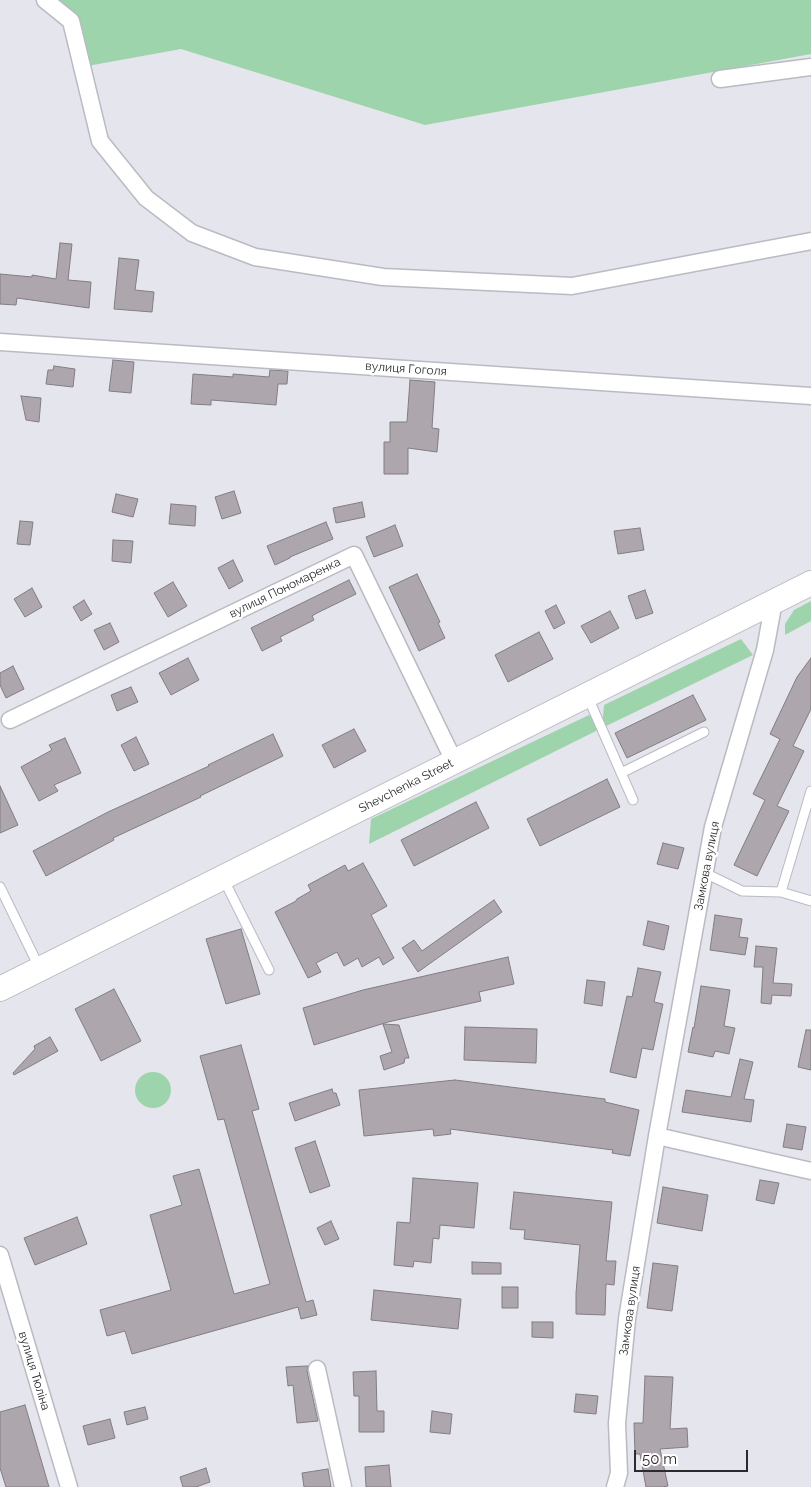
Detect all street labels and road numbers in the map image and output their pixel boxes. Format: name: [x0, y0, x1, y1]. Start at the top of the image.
street label: вулиця Гоголя: [365, 359, 447, 379]
street label: вулиця Пономаренка: [227, 555, 343, 621]
street label: Shevchenka Street: [356, 756, 456, 816]
street label: Замкова вулиця: [691, 820, 723, 912]
street label: Замкова вулиця: [617, 1265, 643, 1357]
street label: вулиця Тюліна: [15, 1330, 53, 1412]

